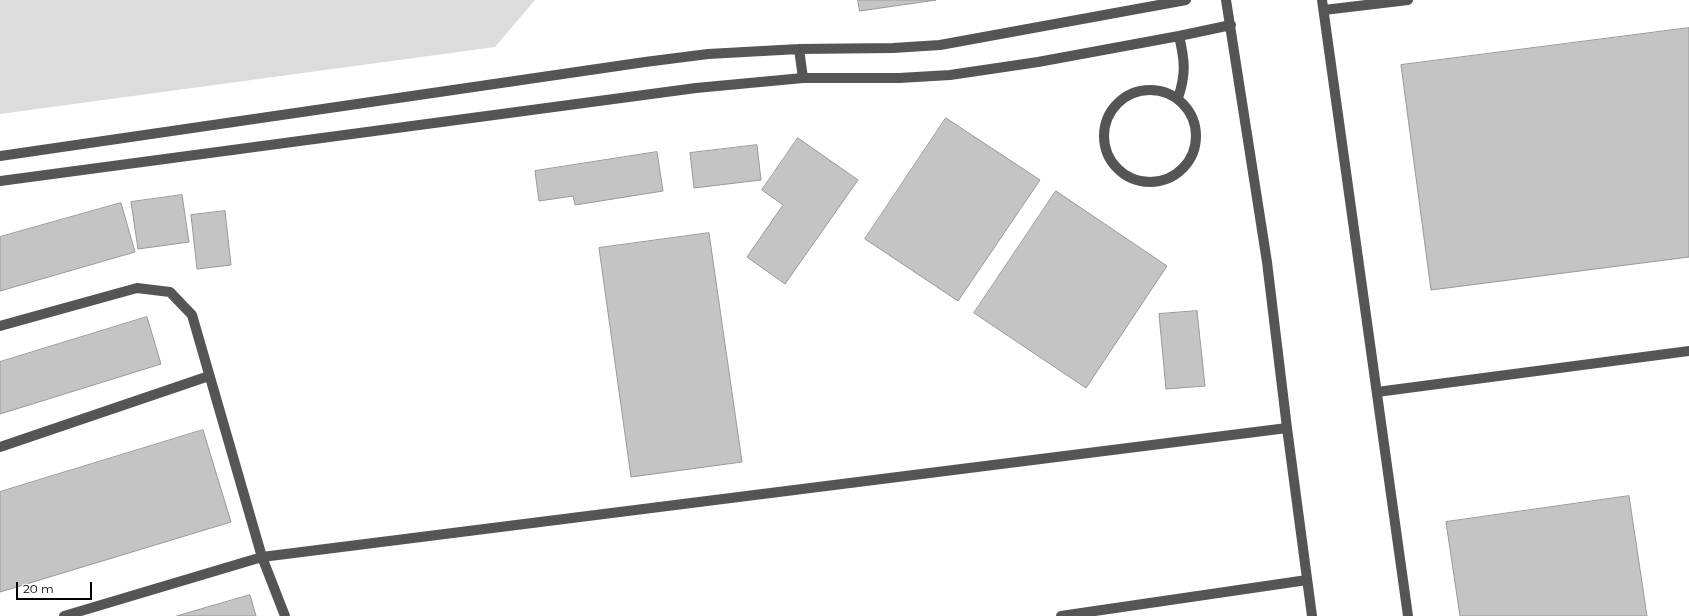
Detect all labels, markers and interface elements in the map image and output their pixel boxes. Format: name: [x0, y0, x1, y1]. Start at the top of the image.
scale bar: [18, 574, 94, 600]
text: 20 m: [23, 581, 54, 596]

